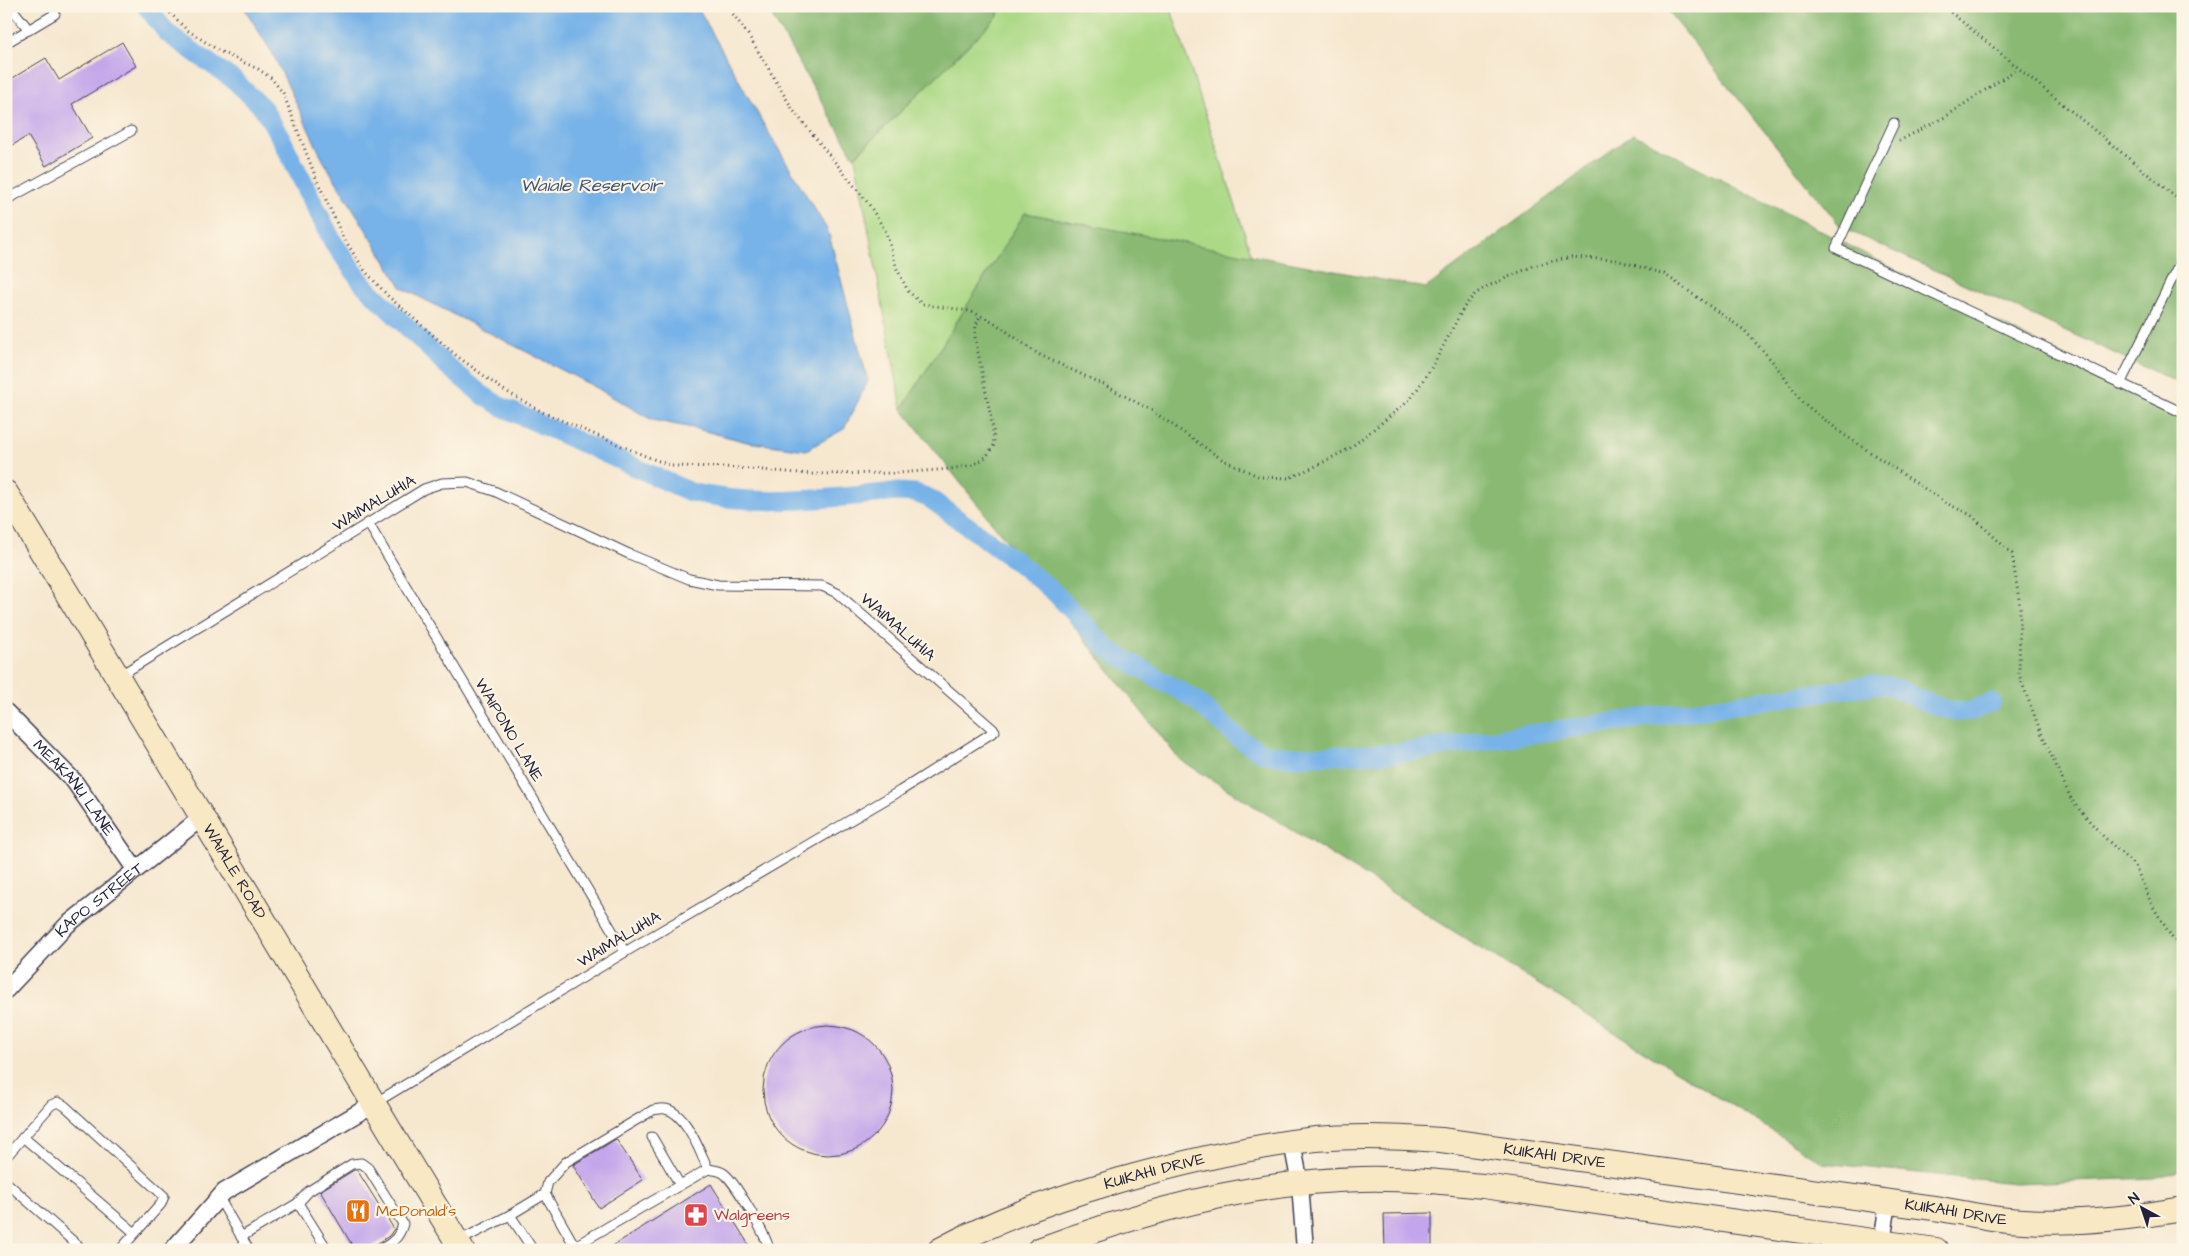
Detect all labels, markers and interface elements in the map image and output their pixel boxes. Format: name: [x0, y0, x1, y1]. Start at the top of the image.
water label: Waiale Reservoir: [520, 173, 664, 198]
street label: WAIMALUHIA: [328, 469, 420, 537]
street label: WAIMALUHIA: [855, 588, 941, 666]
street label: WAIPONO LANE: [470, 674, 549, 786]
street label: MEAKANU LANE: [28, 734, 120, 841]
street label: WAIALE ROAD: [197, 820, 272, 923]
street label: KAPO STREET: [50, 857, 148, 942]
street label: WAIMALUHIA: [573, 905, 665, 973]
street label: KUIKAHI DRIVE: [1502, 1138, 1608, 1174]
street label: KUIKAHI DRIVE: [1101, 1147, 1207, 1195]
north arrow: [2116, 1184, 2166, 1234]
text: N: [2124, 1188, 2144, 1209]
street label: KUIKAHI DRIVE: [1903, 1193, 2009, 1231]
restaurant icon: McDonald's: [345, 1198, 371, 1224]
place label: McDonald's: [376, 1200, 456, 1222]
pharmacy icon: Walgreens: [683, 1202, 709, 1228]
place label: Walgreens: [714, 1204, 790, 1227]

